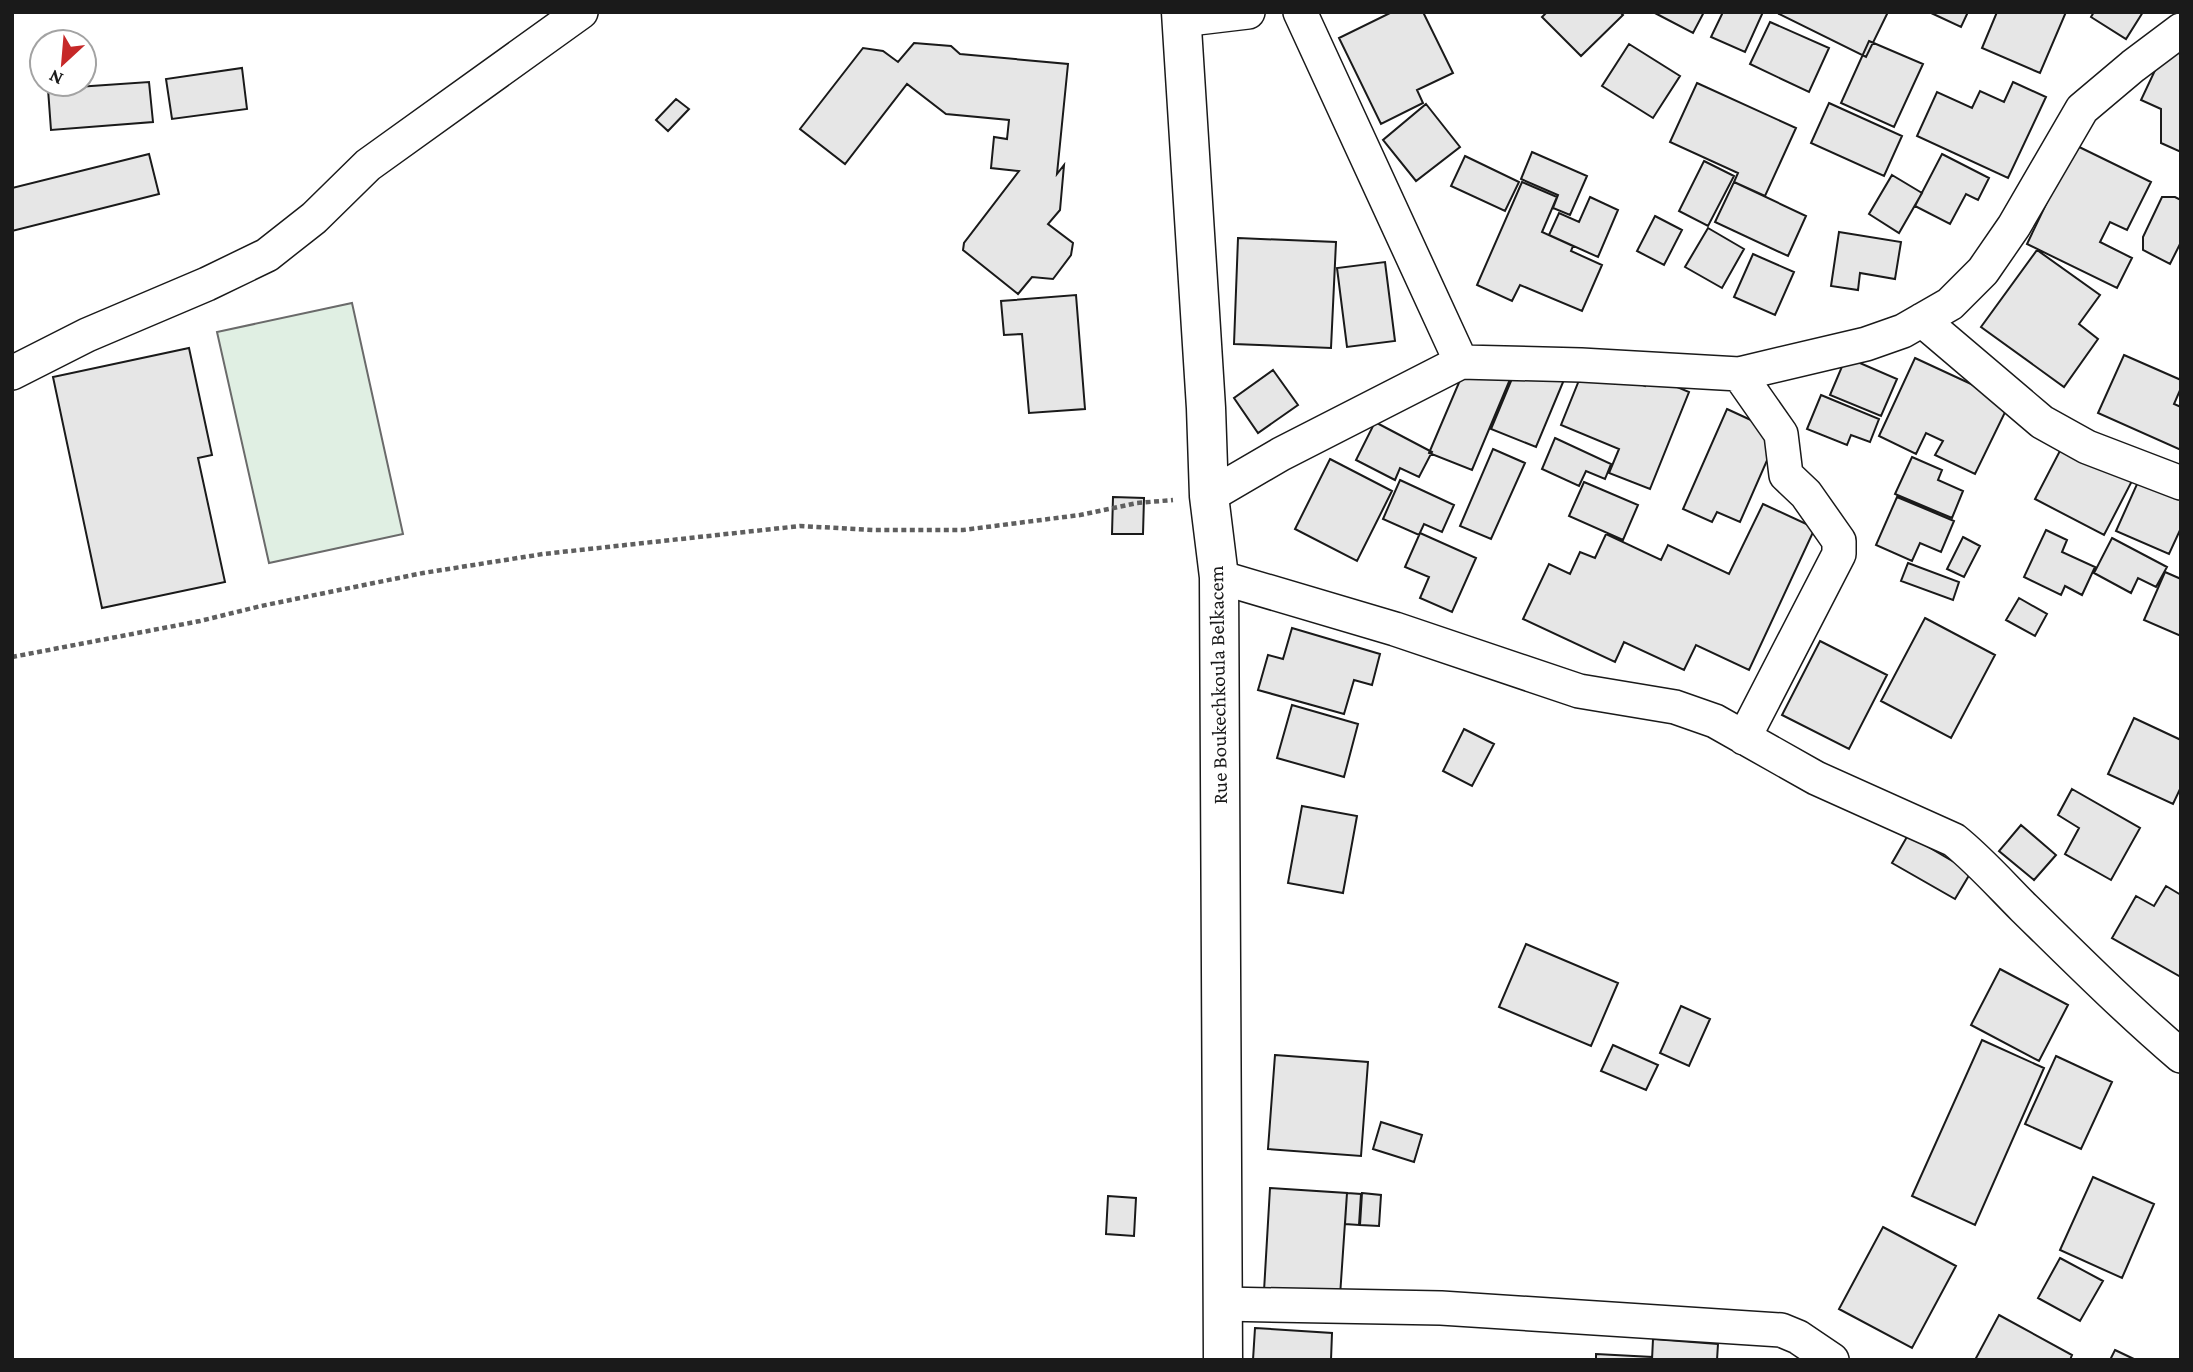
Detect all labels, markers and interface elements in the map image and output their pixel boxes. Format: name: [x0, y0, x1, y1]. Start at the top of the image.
north arrow: [28, 28, 98, 98]
text: N: [45, 66, 66, 90]
street label: Rue Boukechkoula Belkacem: [1204, 565, 1232, 805]

